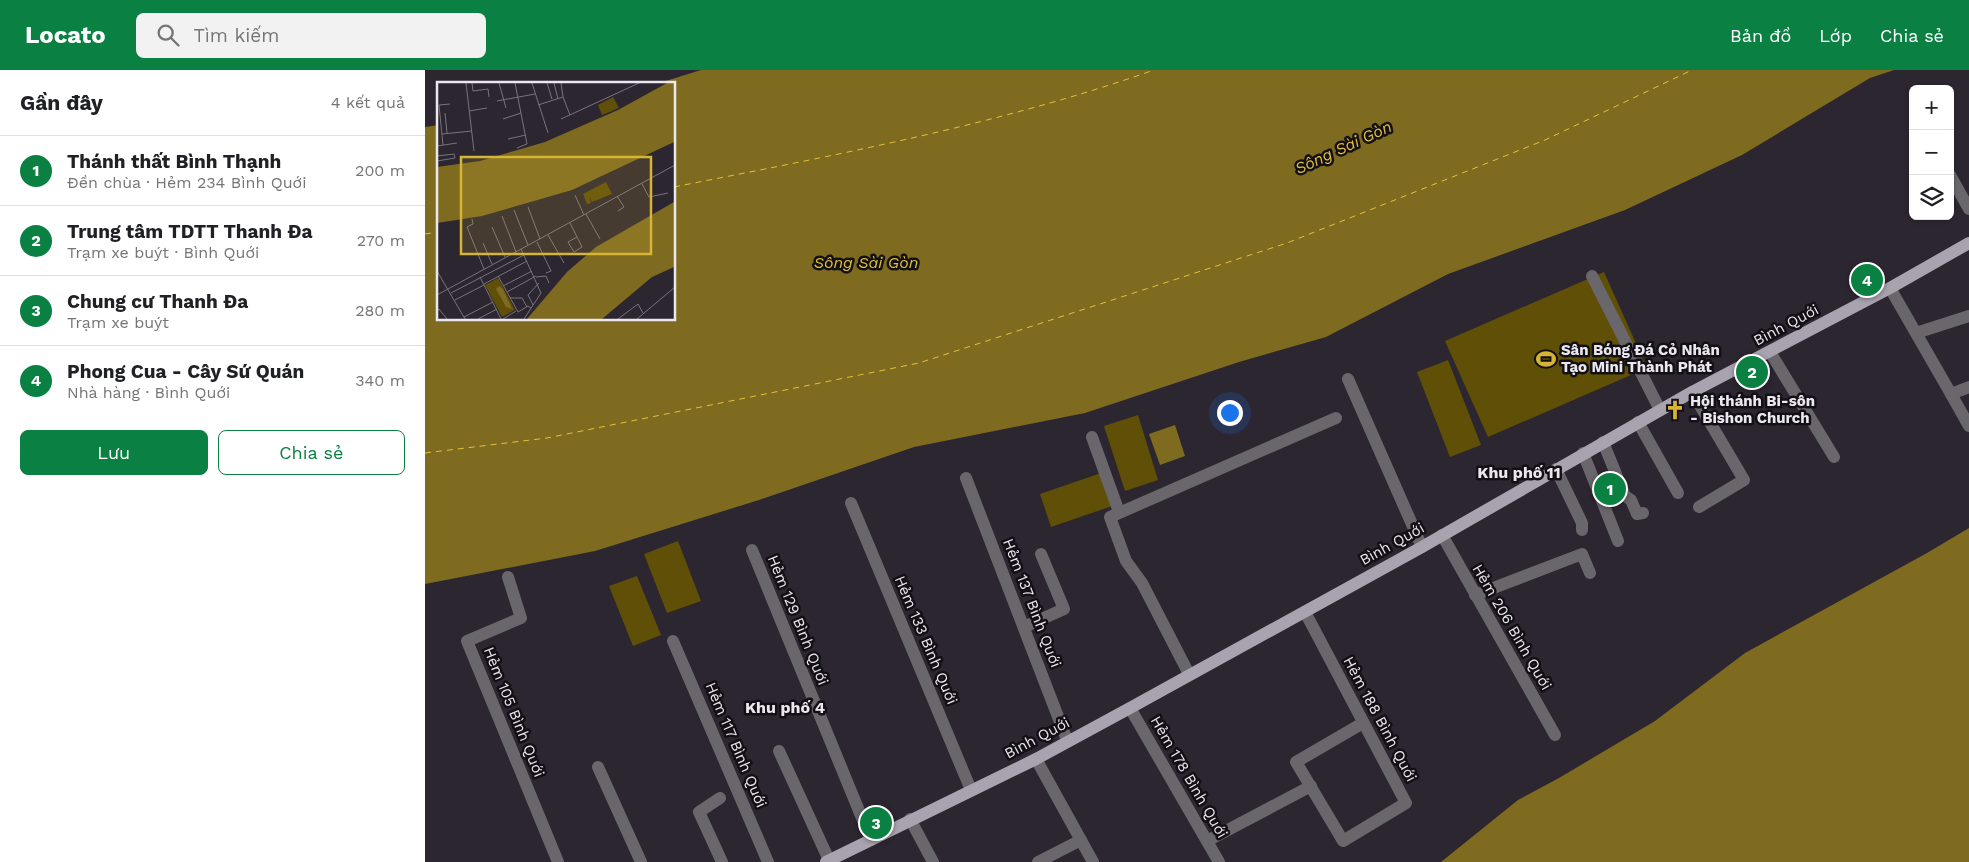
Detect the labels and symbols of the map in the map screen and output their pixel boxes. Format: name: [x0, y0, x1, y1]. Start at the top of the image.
inset map: [437, 82, 675, 320]
water label: Sông Sài Gòn: [1292, 117, 1395, 178]
water label: Sông Sài Gòn: [814, 253, 918, 272]
pin: 4: [1851, 261, 1883, 299]
street label: Bình Quới: [1750, 300, 1822, 350]
place label: Sân Bóng Đá Cỏ Nhân Tạo Mini Thành Phát: [1561, 341, 1720, 376]
sports icon: Sân Bóng Đá Cỏ Nhân Tạo Mini Thành Phát: [1535, 348, 1557, 370]
pin: 2: [1736, 353, 1768, 391]
place label: Hội thánh Bi-sôn - Bishon Church: [1690, 392, 1815, 427]
church icon: Hội thánh Bi-sôn - Bishon Church: [1664, 399, 1686, 421]
your location: [1217, 400, 1243, 426]
district label: Khu phố 11: [1477, 463, 1561, 482]
pin: 1: [1594, 470, 1626, 508]
street label: Bình Quới: [1357, 519, 1427, 569]
street label: Hẻm 137 Bình Quới: [999, 536, 1065, 670]
street label: Hẻm 129 Bình Quới: [764, 552, 832, 688]
street label: Hẻm 206 Bình Quới: [1469, 561, 1555, 693]
street label: Hẻm 133 Bình Quới: [891, 573, 961, 707]
street label: Hẻm 105 Bình Quới: [480, 644, 548, 780]
street label: Hẻm 188 Bình Quới: [1339, 653, 1421, 785]
street label: Hẻm 117 Bình Quới: [701, 680, 771, 810]
district label: Khu phố 4: [745, 698, 825, 717]
street label: Bình Quới: [1001, 713, 1073, 763]
street label: Hẻm 178 Bình Quới: [1147, 713, 1231, 841]
pin: 3: [860, 804, 892, 842]

